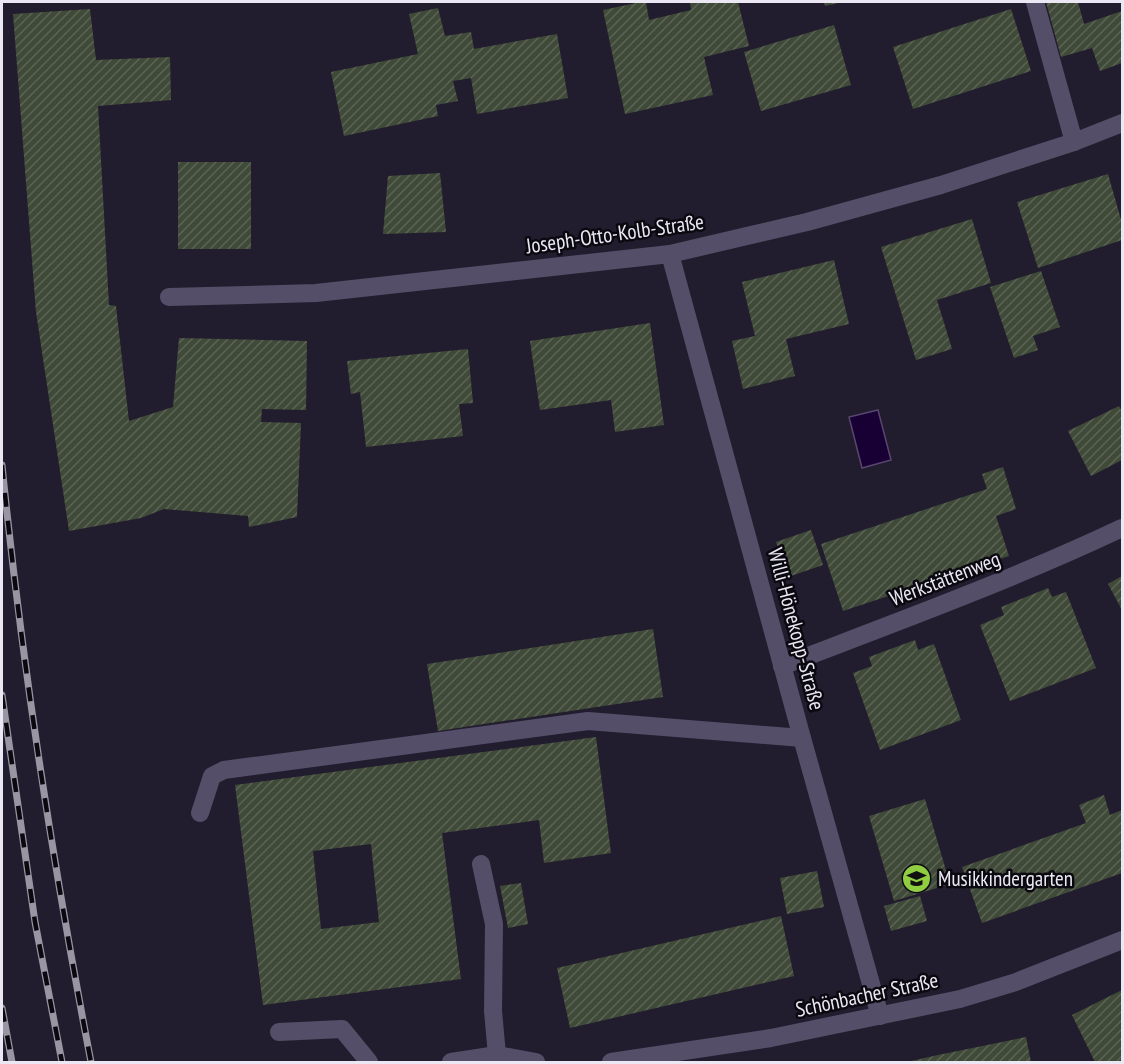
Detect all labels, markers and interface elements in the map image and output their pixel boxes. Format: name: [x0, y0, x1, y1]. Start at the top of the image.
street label: Joseph-Otto-Kolb-Straße: [523, 208, 705, 259]
street label: Willi-Hönekopp-Straße: [762, 545, 831, 713]
street label: Werkstättenweg: [886, 545, 1004, 612]
school or university icon: Musikkindergarten: [901, 863, 933, 895]
place label: Musikkindergarten: [938, 865, 1073, 892]
street label: Schönbacher Straße: [793, 966, 941, 1023]

